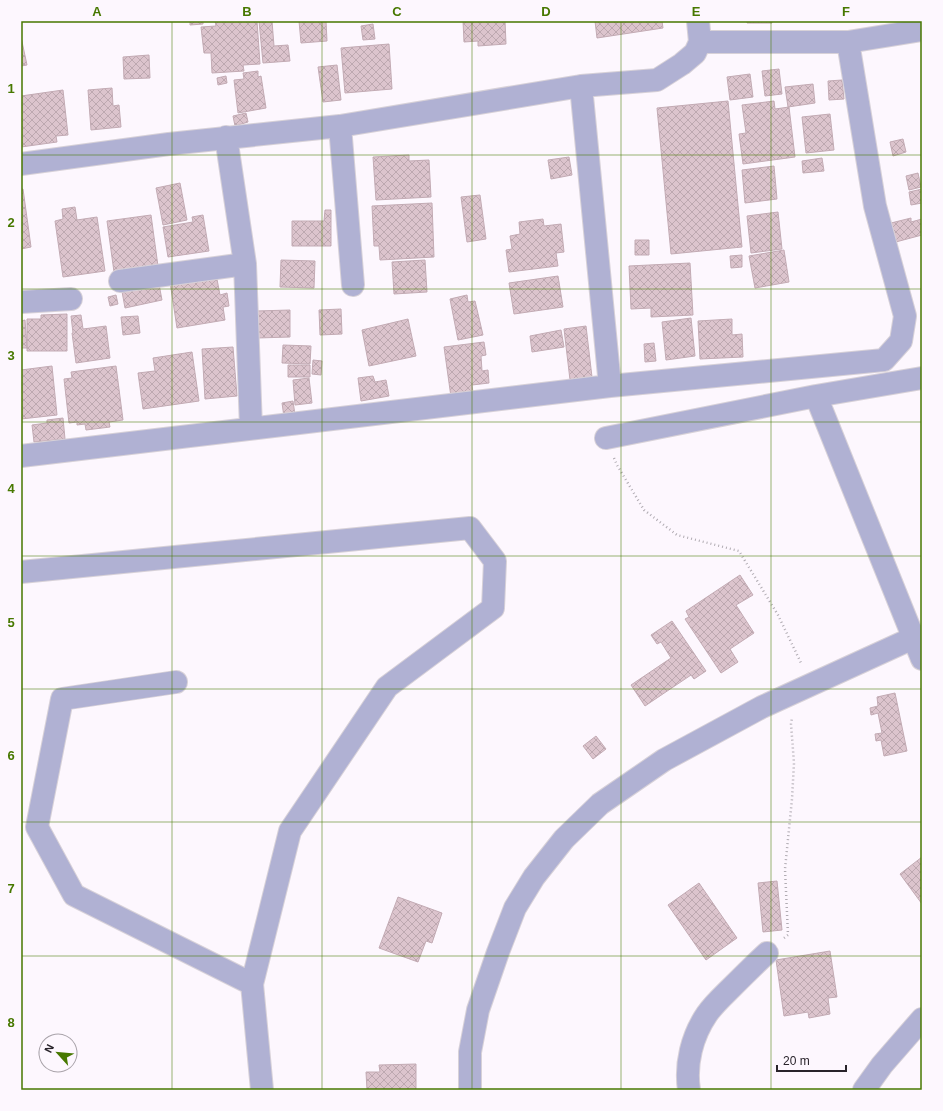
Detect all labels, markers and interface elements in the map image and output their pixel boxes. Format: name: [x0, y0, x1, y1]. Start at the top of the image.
text: A: [92, 4, 102, 19]
text: B: [242, 4, 252, 19]
text: C: [392, 4, 402, 19]
text: D: [541, 4, 551, 19]
text: E: [692, 4, 701, 19]
text: F: [842, 4, 850, 19]
text: 1: [7, 81, 15, 96]
text: 2: [7, 215, 15, 230]
text: 3: [7, 348, 15, 363]
text: 4: [7, 481, 15, 496]
text: 5: [7, 615, 15, 630]
text: 6: [7, 748, 15, 763]
text: 7: [7, 881, 15, 896]
text: 8: [7, 1015, 15, 1030]
north arrow: [38, 1033, 78, 1073]
text: N: [42, 1042, 56, 1055]
scale bar: [777, 1047, 846, 1073]
text: 20 m: [783, 1054, 810, 1068]

